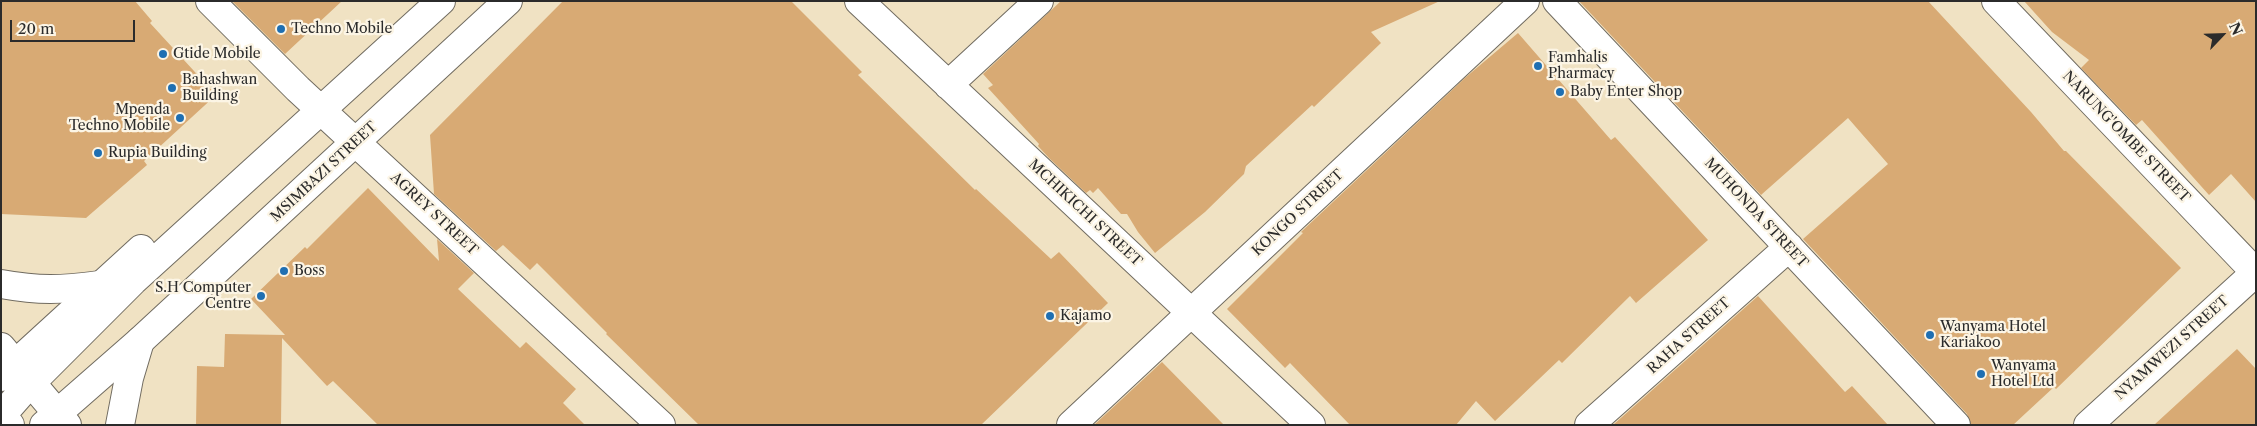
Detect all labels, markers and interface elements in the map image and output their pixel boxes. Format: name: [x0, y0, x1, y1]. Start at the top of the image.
scale bar: [12, 10, 138, 42]
north arrow: [2197, 10, 2247, 60]
text: 20 m: [18, 19, 54, 38]
text: N: [2225, 20, 2246, 38]
place label: Techno Mobile: [291, 21, 392, 37]
marker: Techno Mobile: [275, 23, 287, 35]
place label: Gtide Mobile: [173, 46, 261, 62]
marker: Gtide Mobile: [157, 48, 169, 60]
place label: Famhalis Pharmacy: [1548, 50, 1615, 82]
marker: Famhalis Pharmacy: [1532, 60, 1544, 72]
street label: NARUNG'OMBE STREET: [2059, 68, 2193, 206]
place label: Bahashwan Building: [182, 72, 257, 104]
marker: Bahashwan Building: [166, 82, 178, 94]
place label: Baby Enter Shop: [1570, 84, 1682, 100]
marker: Baby Enter Shop: [1554, 86, 1566, 98]
place label: Mpenda Techno Mobile: [69, 102, 170, 134]
marker: Mpenda Techno Mobile: [174, 112, 186, 124]
street label: MSIMBAZI STREET: [267, 118, 381, 226]
place label: Rupia Building: [108, 145, 207, 161]
marker: Rupia Building: [92, 147, 104, 159]
street label: MUHONDA STREET: [1701, 155, 1811, 271]
street label: MCHIKICHI STREET: [1025, 156, 1145, 270]
street label: KONGO STREET: [1249, 166, 1347, 260]
street label: AGREY STREET: [387, 169, 481, 259]
place label: Boss: [294, 263, 325, 279]
marker: Boss: [278, 265, 290, 277]
place label: S.H Computer Centre: [155, 280, 251, 312]
marker: S.H Computer Centre: [255, 290, 267, 302]
street label: NYAMWEZI STREET: [2112, 292, 2232, 404]
street label: RAHA STREET: [1644, 294, 1734, 378]
place label: Kajamo: [1060, 308, 1111, 324]
marker: Kajamo: [1044, 310, 1056, 322]
place label: Wanyama Hotel Kariakoo: [1940, 319, 2046, 352]
marker: Wanyama Hotel Kariakoo: [1924, 329, 1936, 341]
place label: Wanyama Hotel Ltd: [1991, 358, 2056, 391]
marker: Wanyama Hotel Ltd: [1975, 368, 1987, 380]

